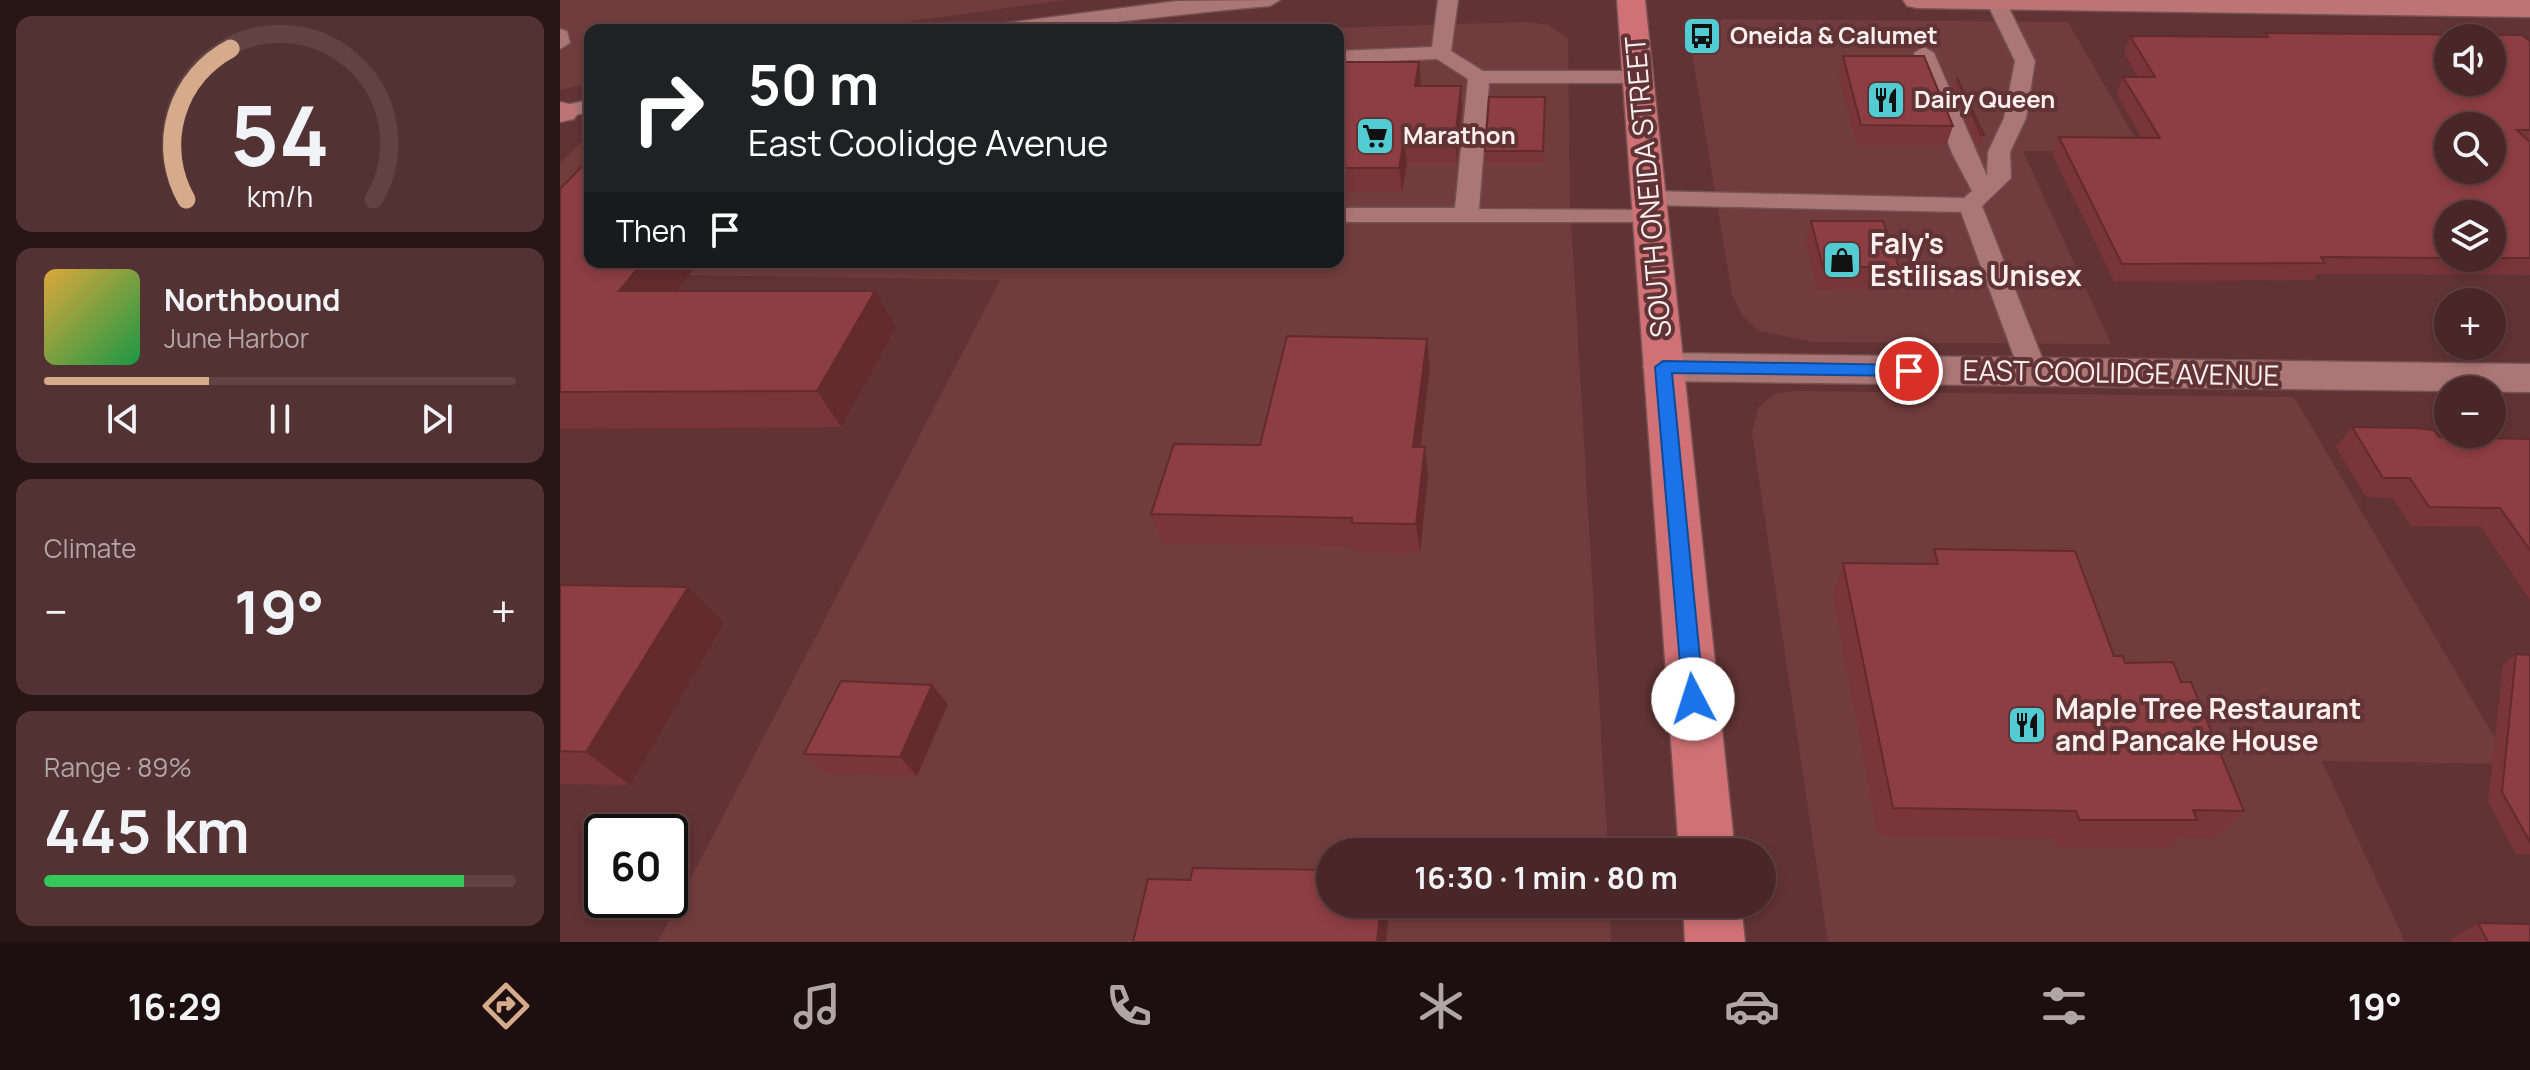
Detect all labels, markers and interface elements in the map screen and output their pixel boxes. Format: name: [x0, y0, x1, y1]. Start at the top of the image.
bus stop icon: Oneida & Calumet: [1681, 15, 1723, 57]
place label: Oneida & Calumet: [1730, 18, 1938, 51]
map controls: [2434, 24, 2506, 448]
button: sound: [2434, 24, 2506, 96]
street label: SOUTH ONEIDA STREET: [1615, 35, 1679, 339]
text: 50 m: [748, 45, 879, 122]
icon: right: [616, 56, 720, 160]
text: 54: [230, 76, 330, 190]
restaurant icon: Dairy Queen: [1865, 79, 1907, 121]
place label: Dairy Queen: [1914, 82, 2055, 115]
button: search: [2434, 112, 2506, 184]
supermarket icon: Marathon: [1354, 115, 1396, 157]
text: East Coolidge Avenue: [748, 118, 1108, 167]
place label: Marathon: [1403, 118, 1516, 151]
text: km/h: [247, 177, 313, 216]
button: layers: [2434, 200, 2506, 272]
icon: arrive: [703, 208, 747, 252]
text: Then: [616, 210, 687, 251]
place label: Faly's Estilisas Unisex: [1870, 224, 2082, 294]
shop icon: Faly's Estilisas Unisex: [1821, 239, 1863, 281]
text: Northbound: [164, 279, 341, 320]
button: +: [2434, 288, 2506, 360]
text: June Harbor: [164, 320, 309, 356]
pin: [1875, 337, 1943, 405]
icon: arrive: [1887, 349, 1931, 393]
street label: EAST COOLIDGE AVENUE: [1962, 350, 2280, 394]
button: −: [2434, 376, 2506, 448]
icon: previous: [101, 397, 145, 441]
icon: pause: [258, 397, 302, 441]
icon: next: [415, 397, 459, 441]
text: Climate: [44, 530, 136, 566]
text: 19°: [234, 570, 324, 652]
text: −: [44, 581, 68, 641]
text: +: [491, 581, 516, 641]
position arrow: [1651, 657, 1735, 741]
place label: Maple Tree Restaurant and Pancake House: [2055, 689, 2361, 759]
restaurant icon: Maple Tree Restaurant and Pancake House: [2006, 704, 2048, 746]
text: Range · 89%: [44, 749, 192, 785]
text: 445 km: [44, 789, 250, 871]
speed limit sign: 60: [584, 814, 688, 918]
text: 16:30 · 1 min · 80 m: [1414, 857, 1678, 898]
icon: directions: [478, 978, 534, 1034]
icon: music: [789, 978, 845, 1034]
icon: phone: [1101, 978, 1157, 1034]
icon: climate: [1413, 978, 1469, 1034]
icon: car: [1724, 978, 1780, 1034]
icon: filters: [2036, 978, 2092, 1034]
text: 16:29: [128, 982, 222, 1031]
text: 19°: [2348, 982, 2402, 1031]

